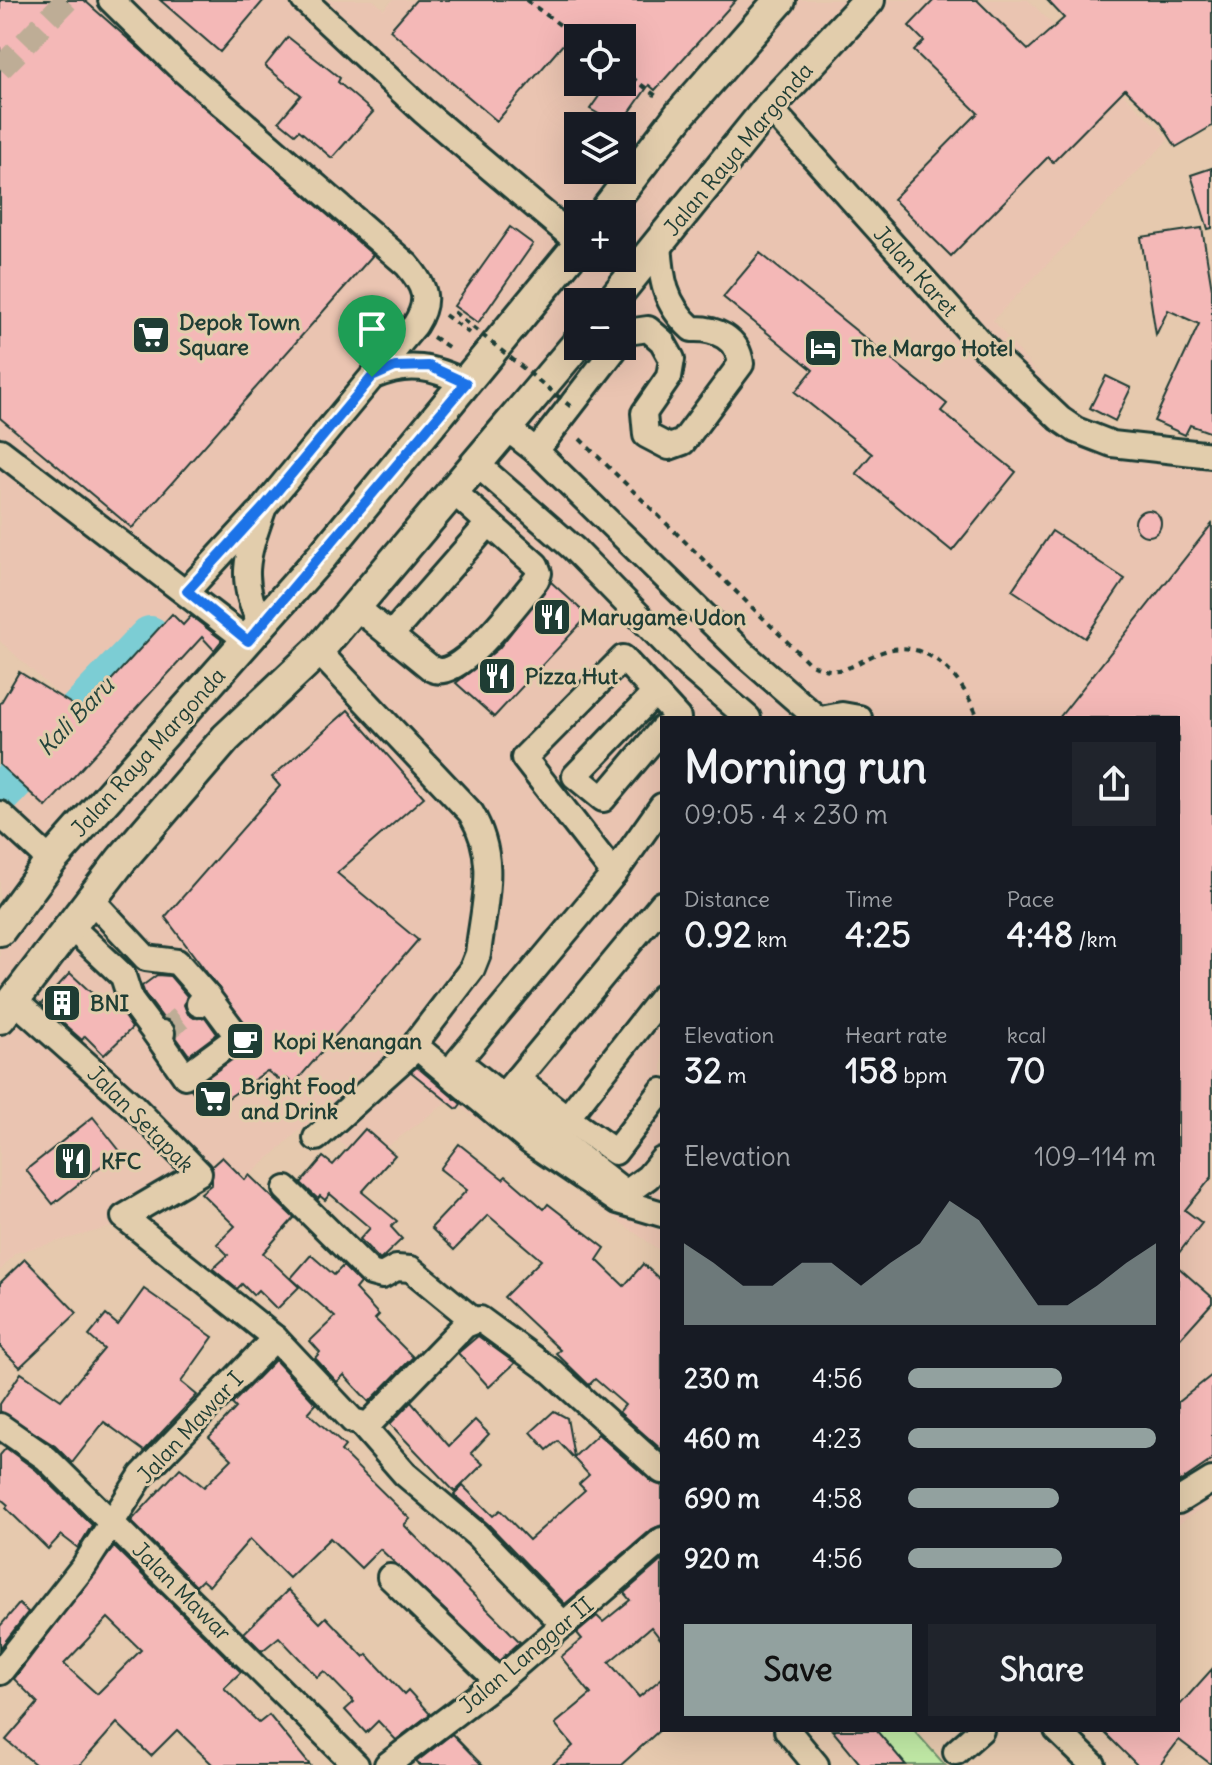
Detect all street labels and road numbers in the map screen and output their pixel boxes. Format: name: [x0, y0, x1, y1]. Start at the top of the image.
street label: Jalan Raya Margonda: [657, 57, 819, 241]
street label: Jalan Karet: [868, 220, 964, 322]
street label: Jalan Raya Margonda: [65, 662, 231, 842]
street label: Jalan Setapak: [82, 1060, 200, 1178]
street label: Jalan Mawar I: [131, 1365, 249, 1489]
street label: Jalan Mawar: [127, 1536, 237, 1646]
street label: Jalan Langgar II: [453, 1591, 599, 1719]

